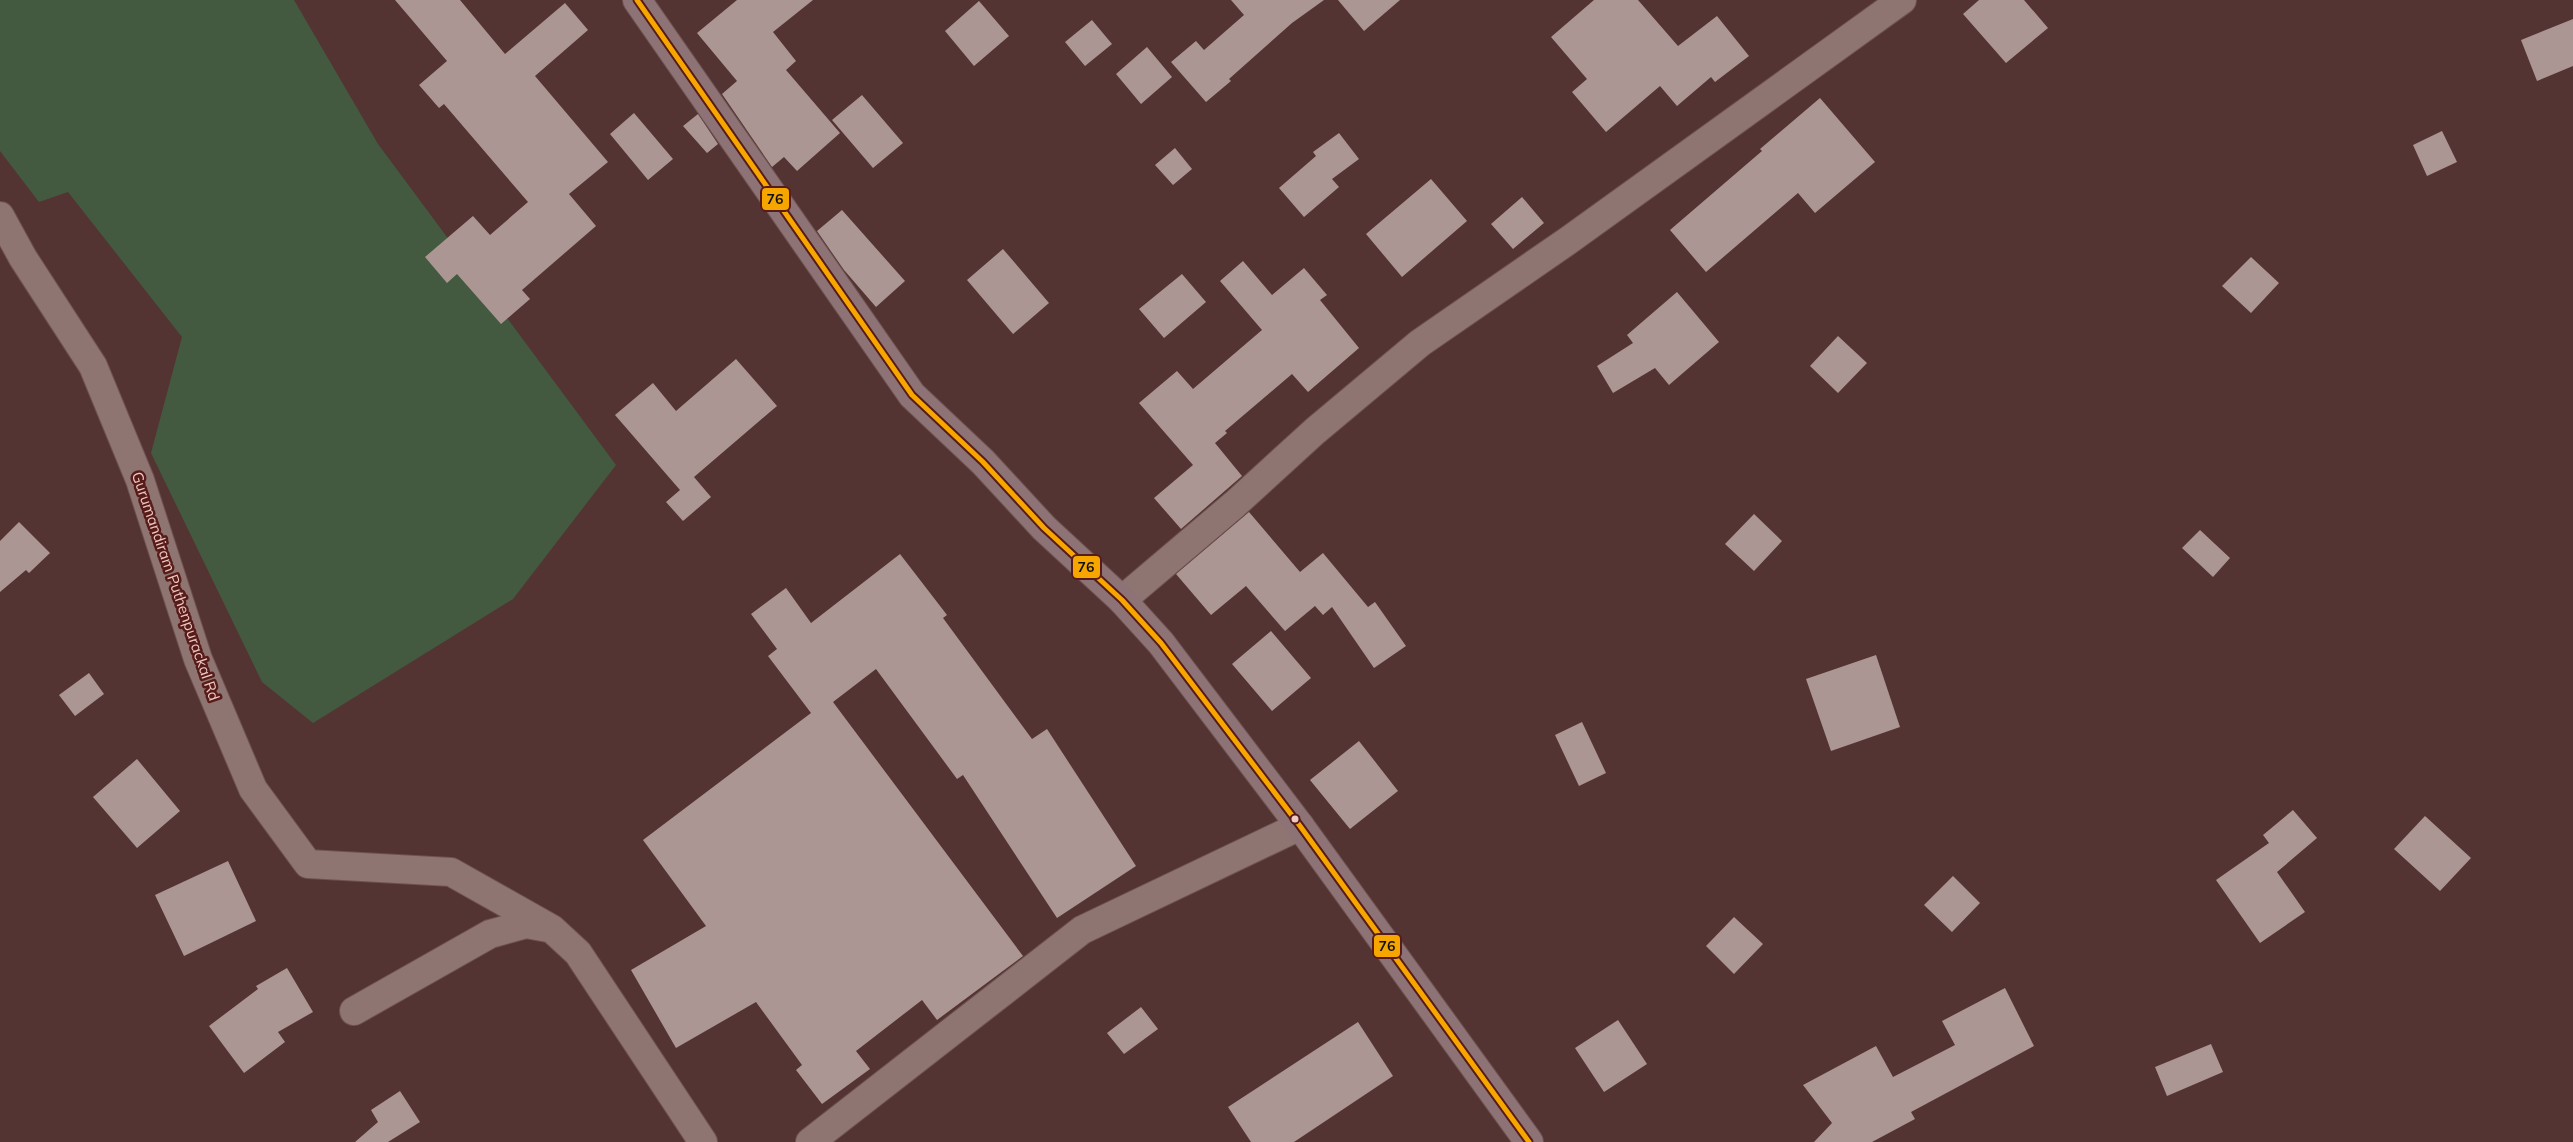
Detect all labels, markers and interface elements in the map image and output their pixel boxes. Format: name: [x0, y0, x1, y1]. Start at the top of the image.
line badge: 76: [761, 187, 790, 211]
text: 76: [767, 190, 783, 208]
street label: Gurumandiram Puthenpurackal Rd: [128, 469, 224, 703]
line badge: 76: [1072, 555, 1101, 579]
text: 76: [1078, 558, 1094, 576]
unlabelled marker: [1290, 814, 1300, 824]
line badge: 76: [1373, 934, 1401, 958]
text: 76: [1379, 937, 1395, 955]

